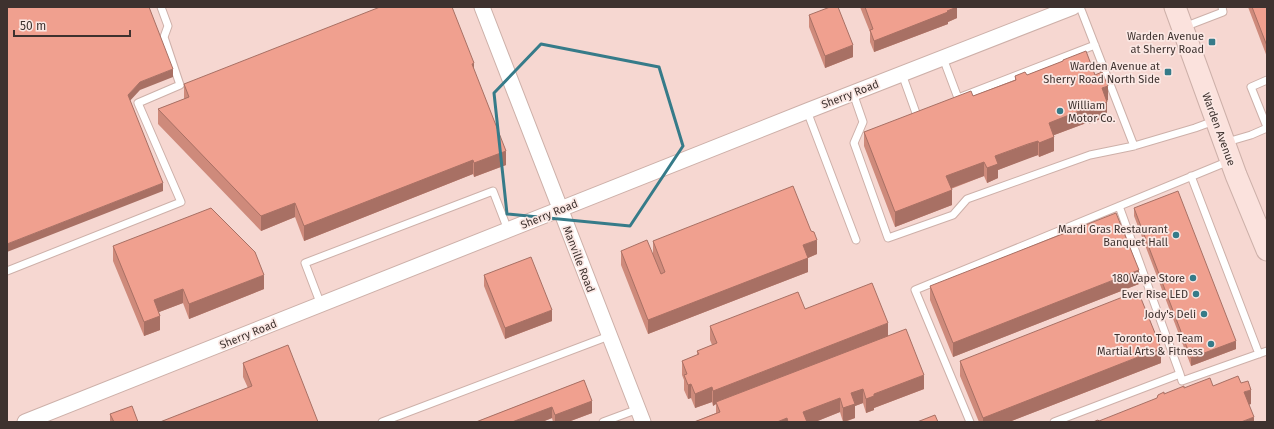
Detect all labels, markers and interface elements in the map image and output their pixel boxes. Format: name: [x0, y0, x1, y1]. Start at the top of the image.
scale bar: [14, 12, 130, 38]
text: 50 m: [20, 19, 46, 33]
place label: Warden Avenue at Sherry Road: [1127, 30, 1204, 56]
marker: Warden Avenue at Sherry Road: [1207, 37, 1217, 47]
place label: Warden Avenue at Sherry Road North Side: [1043, 60, 1160, 86]
marker: Warden Avenue at Sherry Road North Side: [1163, 67, 1173, 77]
street label: Sherry Road: [820, 78, 881, 111]
street label: Warden Avenue: [1199, 91, 1238, 168]
place label: William Motor Co.: [1068, 99, 1116, 125]
marker: William Motor Co.: [1055, 106, 1065, 116]
street label: Sherry Road: [519, 197, 580, 232]
place label: Mardi Gras Restaurant Banquet Hall: [1058, 223, 1168, 249]
street label: Manville Road: [560, 224, 597, 294]
marker: Mardi Gras Restaurant Banquet Hall: [1171, 230, 1181, 240]
place label: 180 Vape Store: [1112, 272, 1185, 285]
marker: 180 Vape Store: [1188, 273, 1198, 283]
place label: Ever Rise LED: [1122, 288, 1188, 301]
marker: Ever Rise LED: [1191, 289, 1201, 299]
place label: Jody's Deli: [1144, 308, 1196, 321]
marker: Jody's Deli: [1199, 309, 1209, 319]
street label: Sherry Road: [218, 317, 279, 352]
place label: Toronto Top Team Martial Arts & Fitness: [1097, 332, 1203, 358]
marker: Toronto Top Team Martial Arts & Fitness: [1206, 339, 1216, 349]

